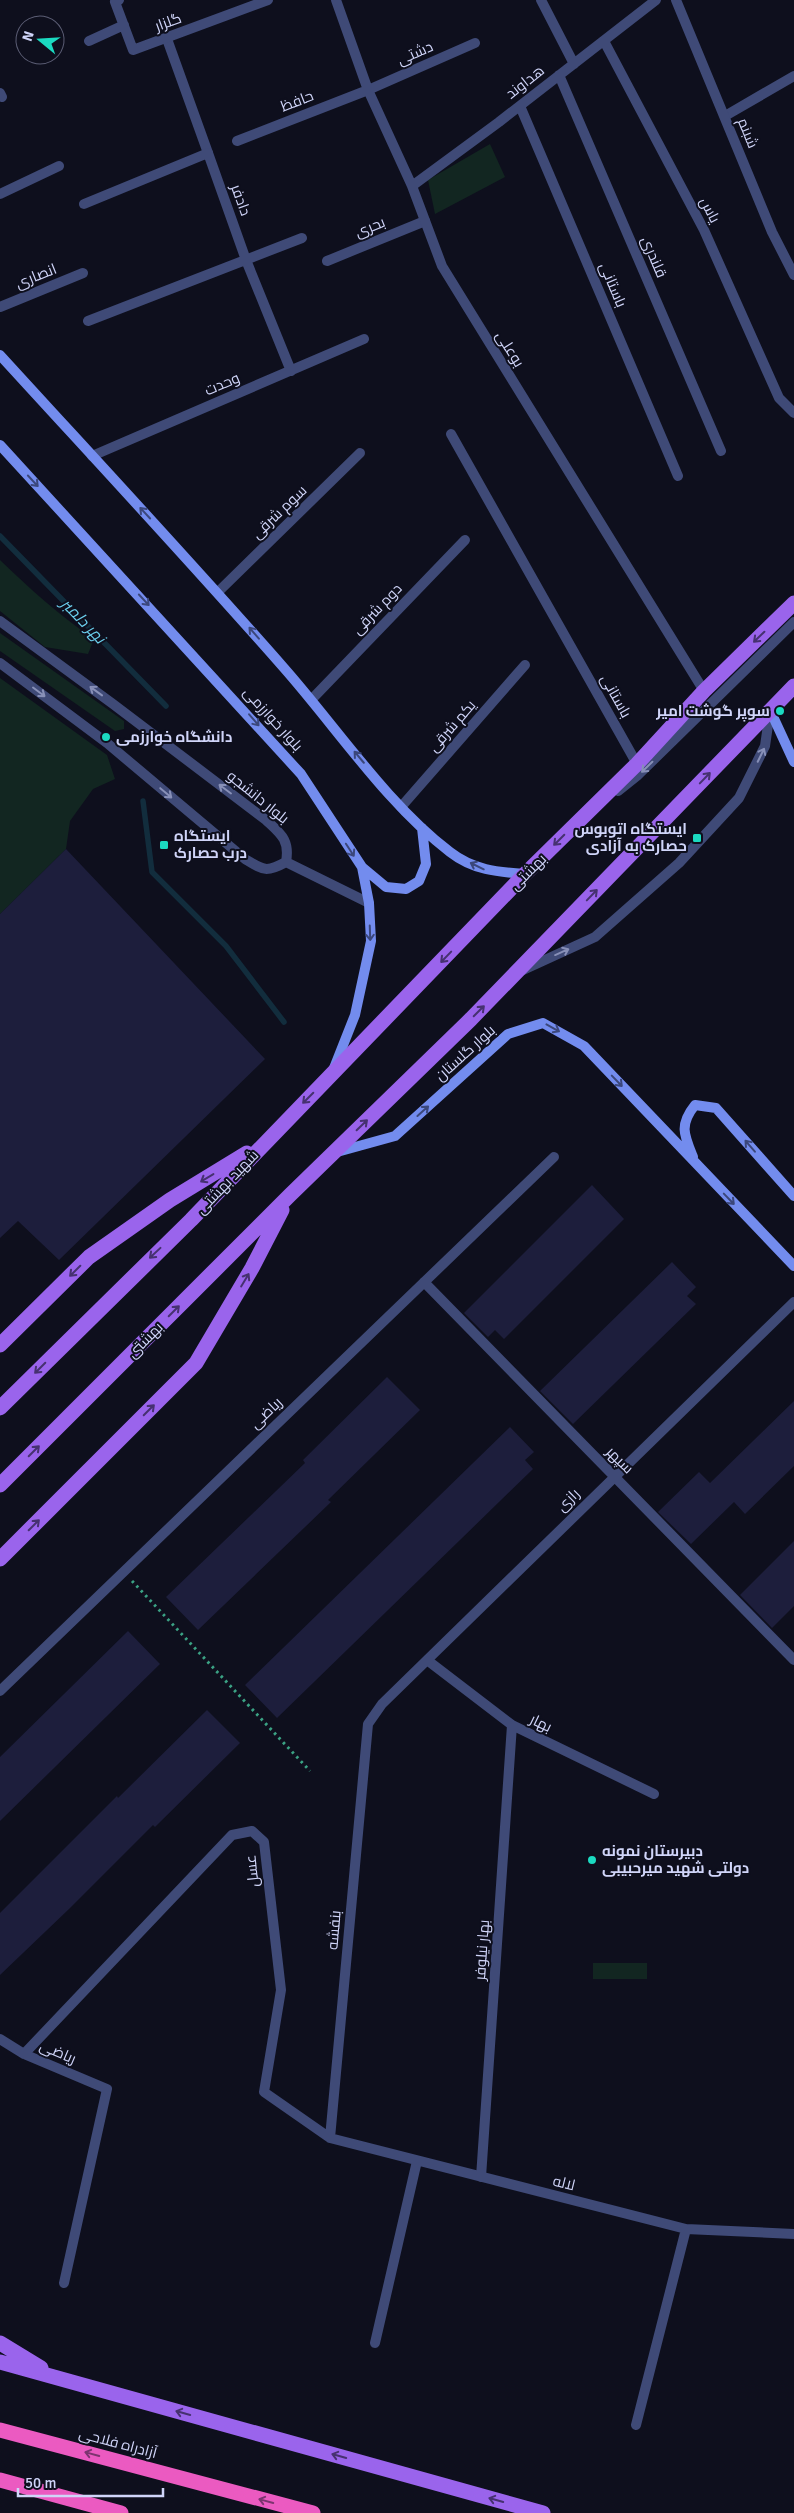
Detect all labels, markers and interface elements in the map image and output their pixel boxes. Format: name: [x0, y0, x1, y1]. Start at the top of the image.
street label: گلزار: [151, 9, 184, 35]
north arrow: [15, 15, 65, 65]
text: N: [19, 29, 38, 43]
street label: دشتی: [394, 37, 436, 70]
street label: هداوند: [502, 61, 548, 103]
street label: حافظ: [278, 87, 316, 115]
street label: شبنم: [733, 115, 762, 151]
street label: دادفر: [227, 181, 255, 218]
street label: یاس: [695, 194, 724, 226]
street label: بحری: [352, 213, 388, 242]
street label: قلندری: [636, 233, 671, 281]
street label: انصاری: [13, 260, 60, 293]
street label: باستانی: [595, 260, 630, 311]
street label: بوعلی: [491, 328, 528, 371]
street label: وحدت: [202, 369, 242, 399]
one-way arrow: [27, 475, 39, 488]
street label: سوم شرقی: [248, 481, 311, 543]
one-way arrow: [139, 507, 151, 519]
street label: دوم شرقی: [348, 580, 406, 639]
water label: نهر دلمبر: [55, 593, 111, 649]
one-way arrow: [138, 594, 149, 607]
one-way arrow: [248, 627, 260, 640]
one-way arrow: [753, 631, 765, 643]
street label: باستانی: [596, 671, 635, 721]
street label: بلوار خوارزمی: [239, 683, 307, 756]
one-way arrow: [89, 686, 103, 696]
one-way arrow: [32, 687, 46, 697]
street label: یکم شرقی: [425, 696, 480, 756]
place label: سوپر گوشت امیر: [655, 702, 770, 722]
marker: سوپر گوشت امیر: [774, 705, 786, 717]
one-way arrow: [248, 713, 260, 726]
place label: دانشگاه خوارزمی: [116, 728, 232, 746]
marker: دانشگاه خوارزمی: [100, 731, 112, 743]
one-way arrow: [756, 748, 766, 763]
one-way arrow: [354, 751, 365, 764]
one-way arrow: [641, 761, 654, 773]
street label: بلوار دانشجو: [223, 767, 293, 827]
one-way arrow: [699, 771, 711, 784]
one-way arrow: [219, 784, 232, 795]
one-way arrow: [160, 787, 173, 799]
place label: ایستگاه اتوبوس حصارک به آزادی: [575, 820, 687, 855]
place label: ایستگاه درب حصارک: [174, 827, 247, 862]
marker: ایستگاه اتوبوس حصارک به آزادی: [691, 832, 703, 844]
one-way arrow: [553, 834, 565, 846]
marker: ایستگاه درب حصارک: [158, 839, 170, 851]
one-way arrow: [346, 842, 356, 856]
street label: بهشتی: [506, 850, 551, 895]
one-way arrow: [470, 861, 485, 870]
one-way arrow: [586, 888, 598, 901]
one-way arrow: [366, 924, 375, 940]
one-way arrow: [554, 947, 569, 957]
one-way arrow: [440, 950, 452, 963]
one-way arrow: [473, 1005, 485, 1018]
street label: بلوار گلستان: [431, 1021, 500, 1086]
one-way arrow: [545, 1024, 559, 1034]
one-way arrow: [611, 1075, 623, 1087]
one-way arrow: [302, 1092, 314, 1104]
one-way arrow: [417, 1105, 430, 1117]
one-way arrow: [356, 1119, 368, 1131]
one-way arrow: [744, 1140, 756, 1153]
street label: شهید بهشتی: [192, 1146, 263, 1219]
one-way arrow: [200, 1173, 214, 1183]
one-way arrow: [723, 1192, 735, 1205]
one-way arrow: [149, 1247, 162, 1259]
one-way arrow: [68, 1265, 81, 1277]
one-way arrow: [240, 1273, 250, 1287]
one-way arrow: [168, 1305, 180, 1317]
street label: بهشتى: [123, 1318, 167, 1362]
one-way arrow: [34, 1362, 46, 1374]
street label: ریاضی: [246, 1393, 287, 1433]
one-way arrow: [143, 1404, 155, 1416]
street label: سپهر: [601, 1442, 637, 1478]
one-way arrow: [28, 1445, 41, 1457]
street label: رازی: [553, 1485, 584, 1516]
one-way arrow: [28, 1519, 40, 1531]
street label: بهار: [526, 1710, 555, 1737]
place label: دبیرستان نمونه دولتی شهید میرحبیبی: [602, 1842, 749, 1877]
street label: عسل: [241, 1854, 264, 1888]
marker: دبیرستان نمونه دولتی شهید میرحبیبی: [586, 1854, 598, 1866]
street label: بنفشه: [323, 1910, 345, 1950]
street label: بهار نیلوفر: [471, 1919, 494, 1982]
street label: ریاضی: [37, 2036, 79, 2069]
street label: لاله: [551, 2172, 577, 2194]
one-way arrow: [175, 2407, 191, 2417]
street label: آزادراه فلاحی: [77, 2424, 159, 2463]
one-way arrow: [85, 2449, 101, 2459]
one-way arrow: [332, 2451, 348, 2461]
scale bar: [18, 2466, 162, 2498]
text: 50 m: [25, 2474, 56, 2492]
one-way arrow: [259, 2495, 275, 2505]
one-way arrow: [488, 2495, 504, 2504]

